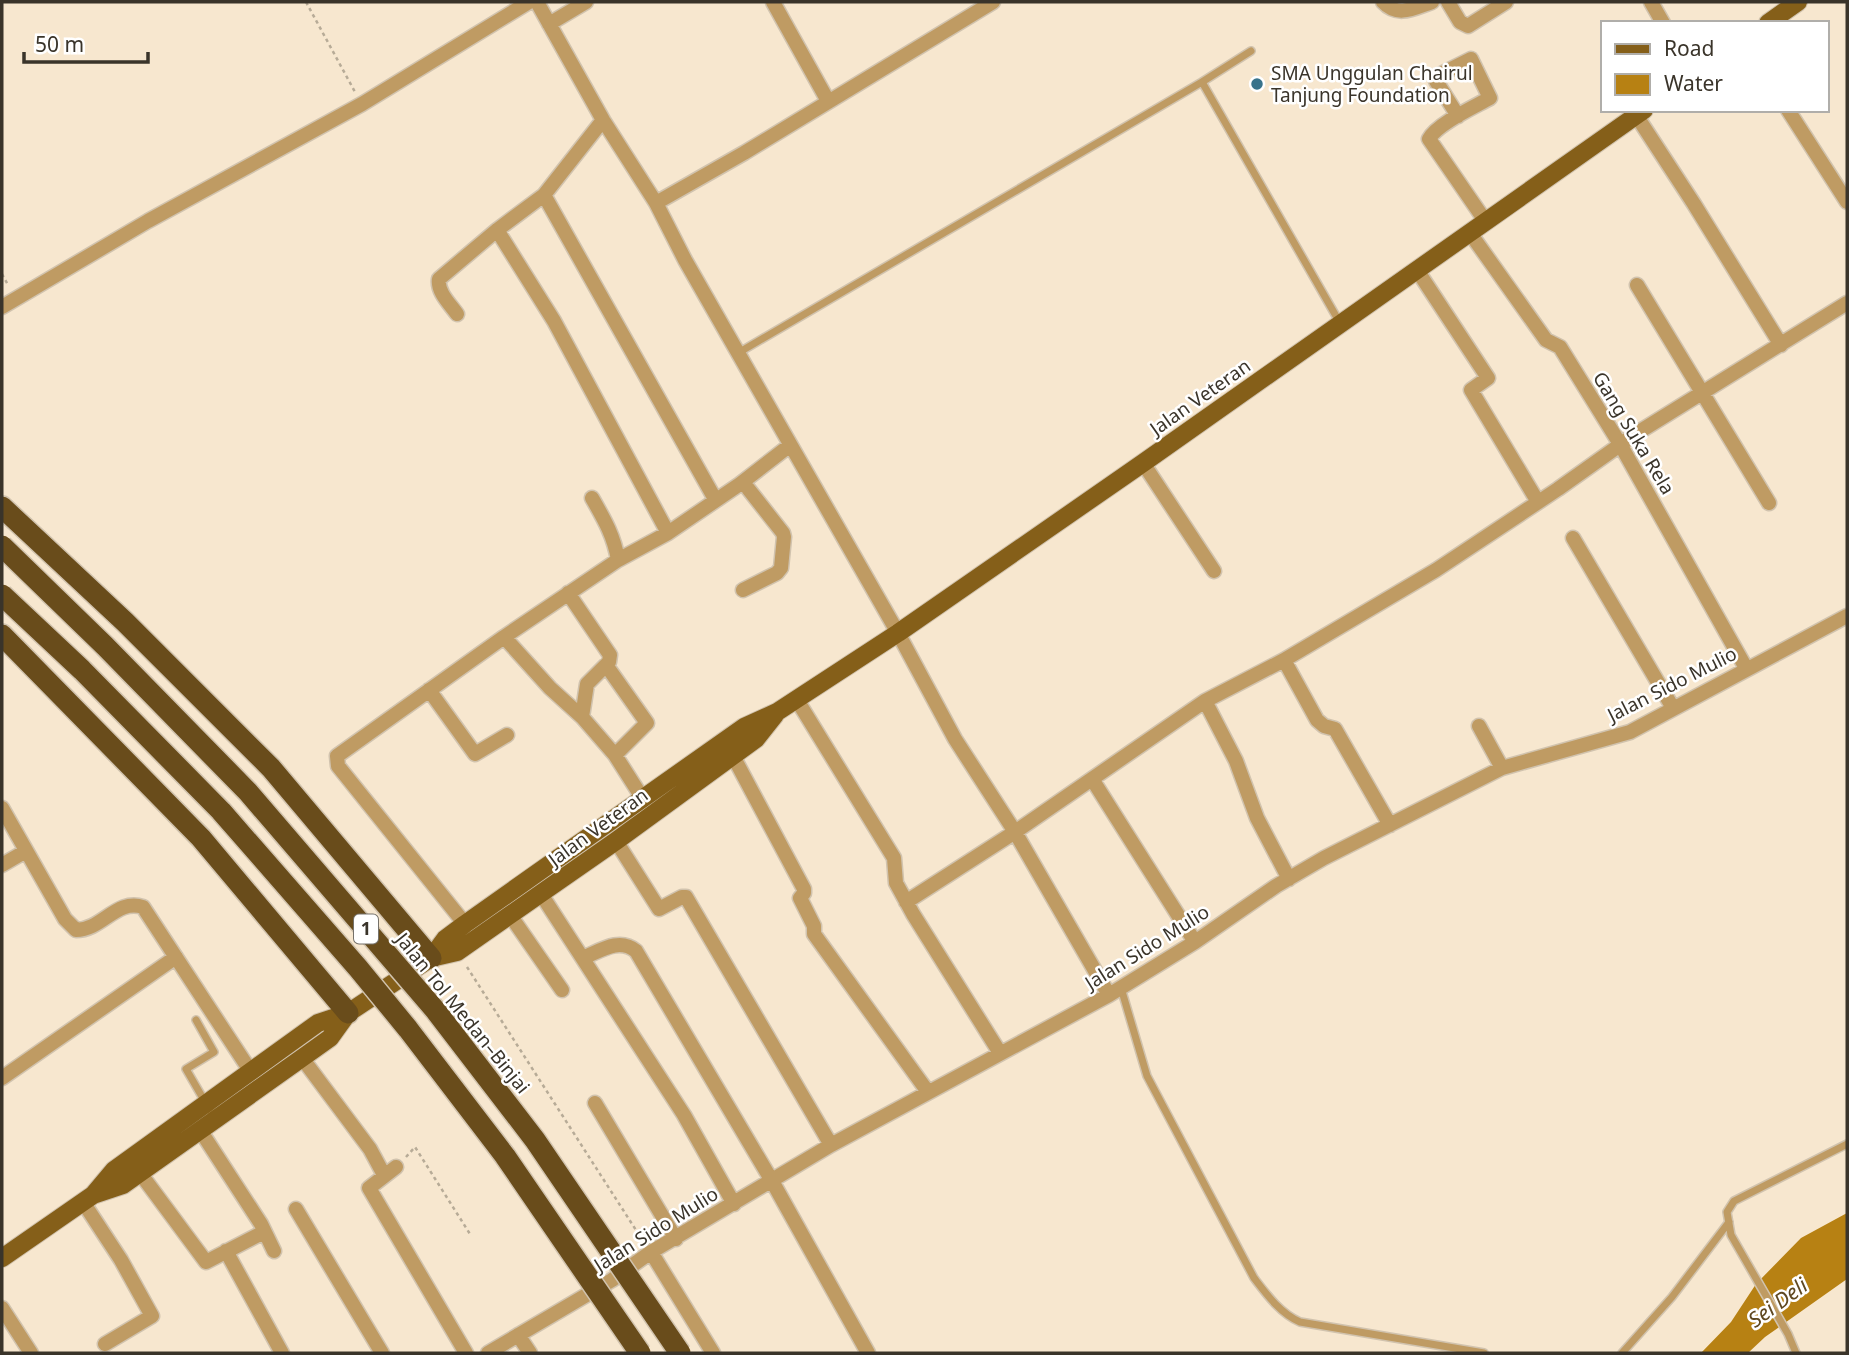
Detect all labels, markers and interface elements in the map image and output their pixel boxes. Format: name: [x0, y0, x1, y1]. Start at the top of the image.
scale bar: [24, 21, 149, 65]
legend: [1601, 21, 1828, 112]
text: 50 m: [35, 30, 84, 58]
text: Road: [1664, 34, 1714, 62]
place label: SMA Unggulan Chairul Tanjung Foundation: [1271, 60, 1473, 108]
text: Water: [1664, 69, 1723, 97]
marker: SMA Unggulan Chairul Tanjung Foundation: [1249, 76, 1265, 92]
street label: Jalan Veteran: [1143, 353, 1255, 442]
street label: Gang Suka Rela: [1587, 367, 1681, 499]
street label: Jalan Sido Mulio: [1601, 640, 1741, 729]
street label: Jalan Veteran: [541, 782, 653, 873]
street label: Jalan Sido Mulio: [1078, 898, 1214, 997]
road number: 1: [354, 914, 378, 944]
street label: Jalan Tol Medan–Binjai: [389, 926, 536, 1099]
street label: Jalan Sido Mulio: [587, 1180, 723, 1279]
water label: Sei Deli: [1742, 1271, 1813, 1333]

